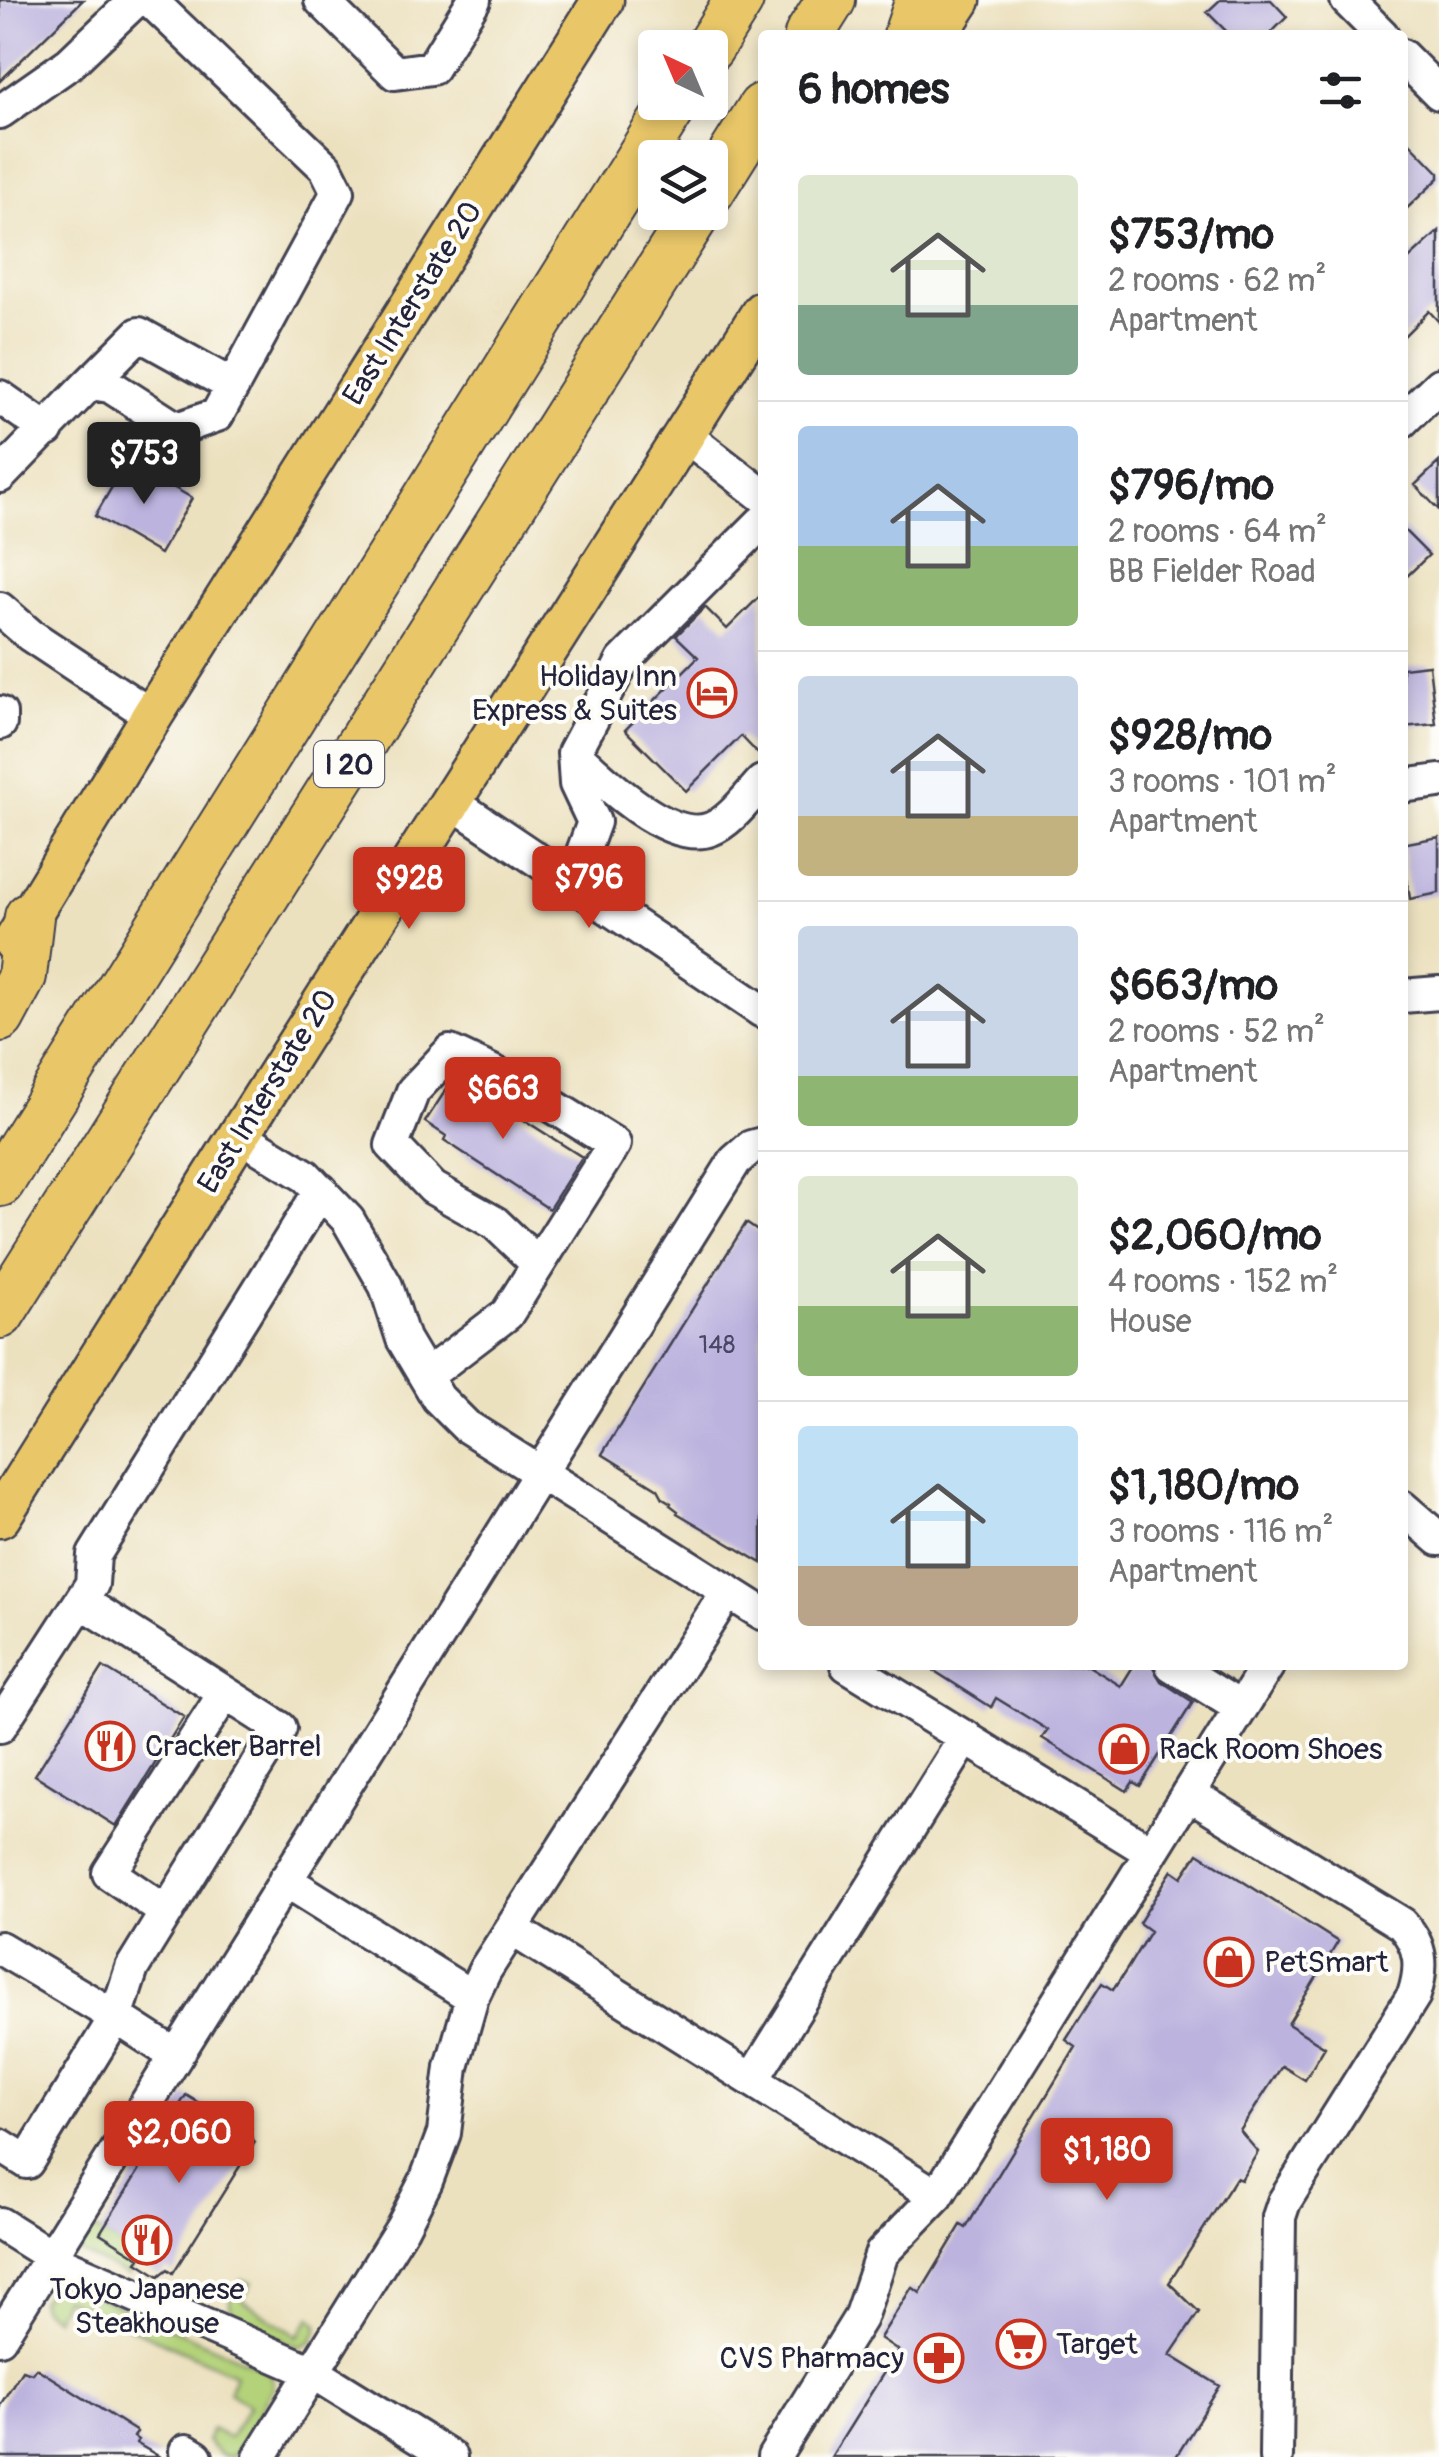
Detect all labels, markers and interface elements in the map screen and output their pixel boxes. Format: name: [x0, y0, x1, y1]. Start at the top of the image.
north arrow: [638, 30, 728, 120]
map controls: [638, 30, 728, 230]
icon: filters: [1313, 63, 1368, 118]
text: 6 homes: [798, 64, 949, 116]
button: layers: [638, 140, 728, 230]
street label: East Interstate 20: [335, 194, 490, 412]
text: $753/mo: [1108, 209, 1274, 261]
icon: home: [878, 215, 998, 335]
text: 2 rooms · 62 m²: [1108, 261, 1326, 301]
text: Apartment: [1108, 301, 1257, 341]
pin: $753: [85, 422, 203, 507]
text: $753: [109, 434, 179, 474]
text: $796/mo: [1108, 460, 1274, 512]
icon: home: [878, 466, 998, 586]
text: 2 rooms · 64 m²: [1108, 512, 1327, 552]
text: BB Fielder Road: [1108, 552, 1316, 592]
place label: Holiday Inn Express & Suites: [472, 658, 677, 729]
hotel icon: Holiday Inn Express & Suites: [686, 667, 738, 719]
text: $928/mo: [1108, 710, 1272, 762]
icon: home: [878, 716, 998, 836]
road number: I 20: [314, 741, 384, 787]
text: 3 rooms · 101 m²: [1108, 762, 1337, 802]
text: Apartment: [1108, 802, 1257, 842]
pin: $796: [530, 846, 648, 931]
pin: $928: [350, 847, 468, 932]
text: $796: [554, 858, 624, 898]
text: $928: [375, 859, 443, 899]
text: $663/mo: [1108, 960, 1278, 1012]
icon: home: [878, 966, 998, 1086]
street label: East Interstate 20: [190, 982, 345, 1200]
text: 2 rooms · 52 m²: [1108, 1012, 1325, 1052]
text: Apartment: [1108, 1052, 1257, 1092]
pin: $663: [444, 1057, 562, 1142]
text: $663: [467, 1069, 539, 1109]
text: $2,060/mo: [1108, 1210, 1322, 1262]
icon: home: [878, 1216, 998, 1336]
text: 4 rooms · 152 m²: [1108, 1262, 1338, 1302]
text: House: [1108, 1302, 1192, 1342]
house number: 148: [699, 1330, 735, 1361]
text: $1,180/mo: [1108, 1460, 1299, 1512]
icon: home: [878, 1466, 998, 1586]
text: 3 rooms · 116 m²: [1108, 1512, 1333, 1552]
text: Apartment: [1108, 1552, 1257, 1592]
restaurant icon: Cracker Barrel: [84, 1720, 136, 1772]
shop icon: Rack Room Shoes: [1098, 1723, 1150, 1775]
place label: Cracker Barrel: [145, 1728, 322, 1765]
place label: Rack Room Shoes: [1159, 1731, 1382, 1768]
shop icon: PetSmart: [1203, 1936, 1255, 1988]
place label: PetSmart: [1264, 1944, 1389, 1981]
pin: $2,060: [98, 2101, 260, 2186]
text: $2,060: [126, 2113, 232, 2153]
pin: $1,180: [1026, 2118, 1188, 2203]
text: $1,180: [1063, 2130, 1151, 2170]
restaurant icon: Tokyo Japanese Steakhouse: [121, 2214, 173, 2266]
place label: Tokyo Japanese Steakhouse: [50, 2271, 245, 2342]
supermarket icon: Target: [995, 2318, 1047, 2370]
place label: Target: [1056, 2326, 1138, 2363]
pharmacy icon: CVS Pharmacy: [913, 2332, 965, 2384]
place label: CVS Pharmacy: [720, 2340, 904, 2377]

